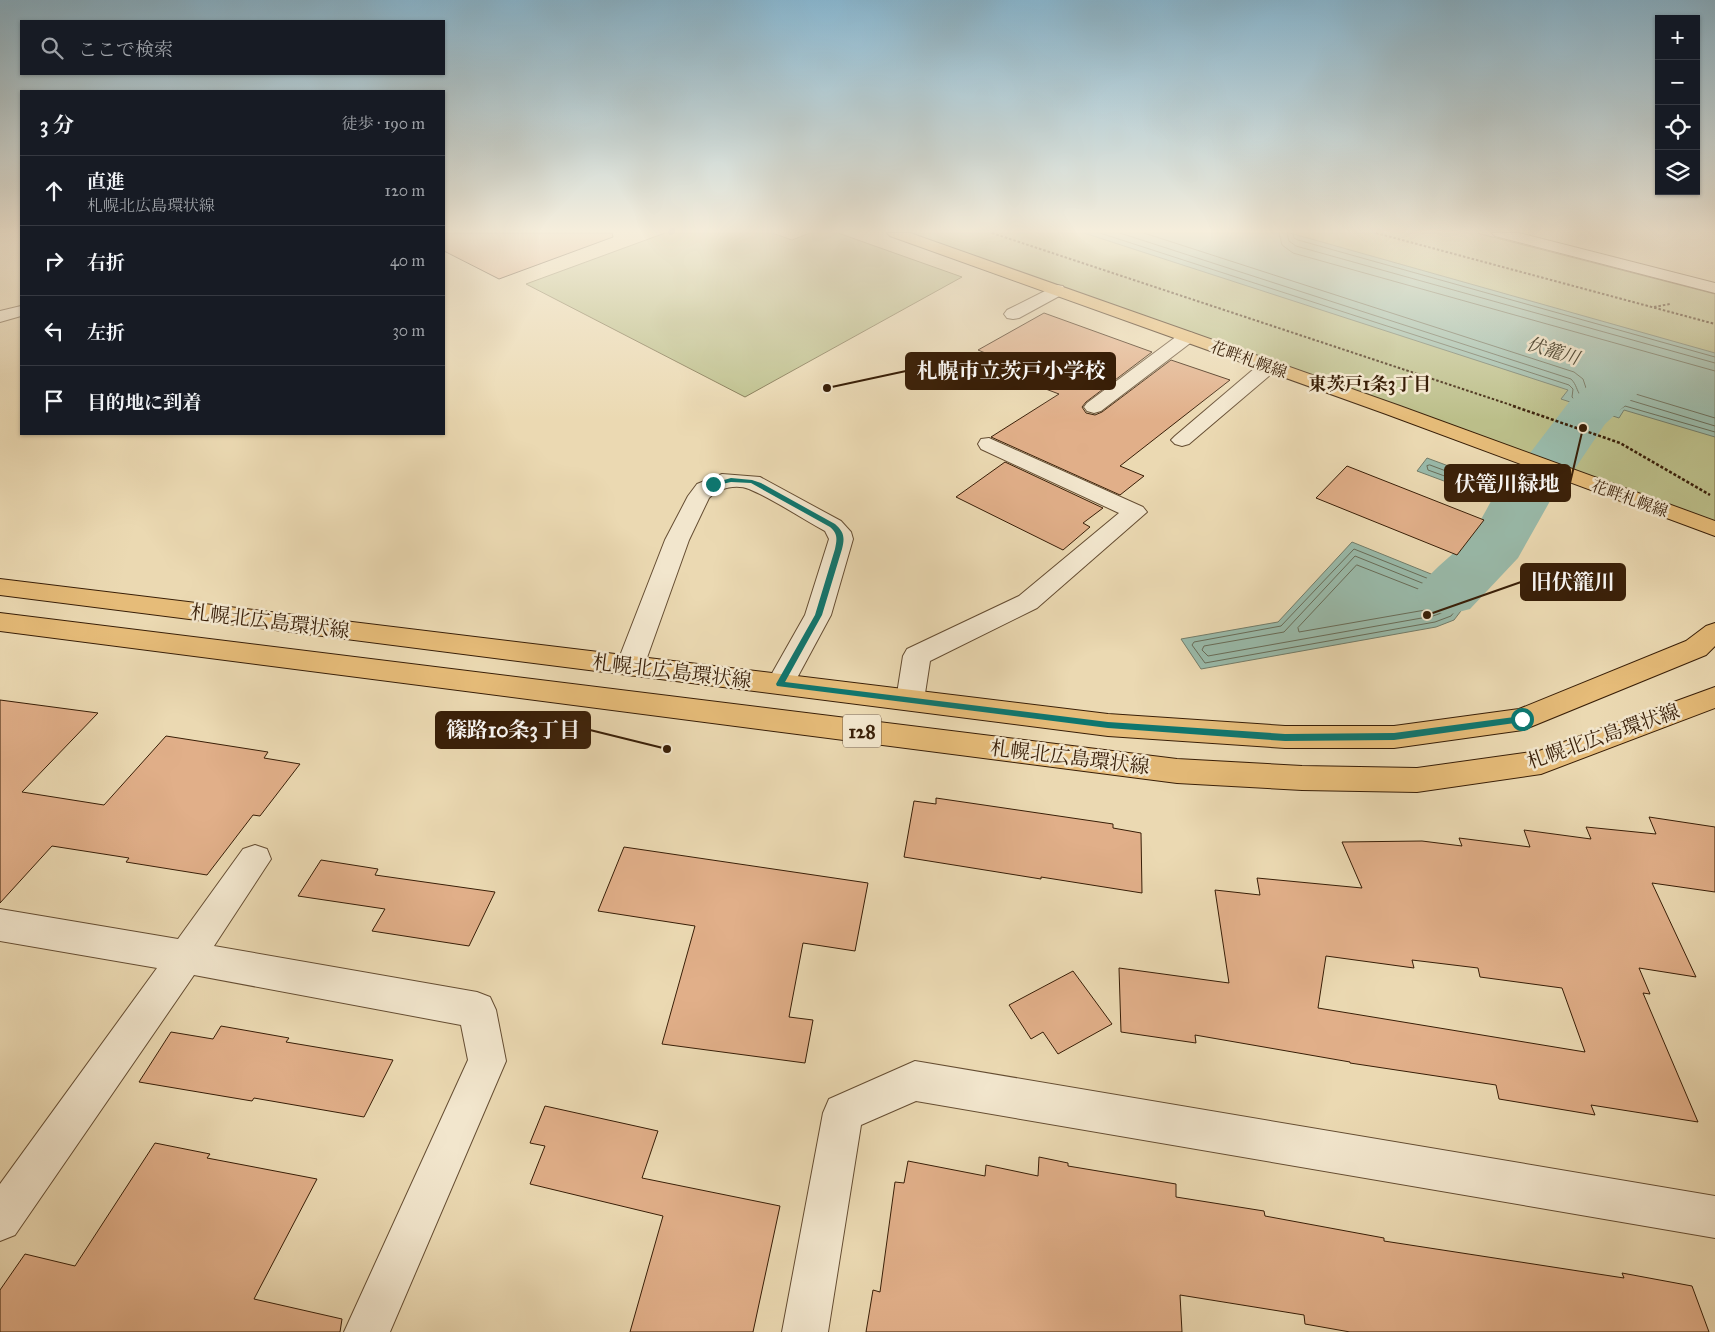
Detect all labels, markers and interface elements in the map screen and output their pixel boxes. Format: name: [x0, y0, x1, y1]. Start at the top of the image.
map controls: [1655, 15, 1700, 195]
button: +: [1655, 15, 1700, 60]
search box: [20, 20, 445, 75]
icon: search: [38, 34, 66, 62]
text: ここで検索: [78, 38, 173, 61]
button: −: [1655, 60, 1700, 105]
button: locate: [1655, 105, 1700, 150]
text: 3 分: [40, 112, 74, 138]
text: 徒歩 · 190 m: [342, 114, 425, 133]
button: layers: [1655, 150, 1700, 195]
text: 直進: [87, 170, 125, 193]
icon: ahead: [40, 177, 68, 205]
text: 120 m: [385, 181, 425, 200]
text: 札幌北広島環状線: [87, 196, 215, 215]
icon: right: [40, 247, 68, 275]
text: 右折: [87, 251, 125, 274]
text: 40 m: [390, 251, 425, 270]
icon: left: [40, 317, 68, 345]
text: 左折: [87, 321, 125, 344]
text: 30 m: [392, 321, 425, 340]
water label: 伏籠川: [1524, 333, 1584, 370]
street label: 花畔札幌線: [1208, 337, 1290, 382]
callout: 札幌市立茨戸小学校: [906, 353, 1115, 389]
text: 札幌市立茨戸小学校: [917, 358, 1106, 384]
district label: 東茨戸1条3丁目: [1309, 373, 1431, 396]
icon: arrive: [40, 387, 68, 415]
text: 目的地に到着: [87, 391, 201, 414]
callout: 伏篭川緑地: [1445, 465, 1570, 501]
text: 伏篭川緑地: [1455, 471, 1560, 497]
route end: [702, 473, 725, 496]
street label: 花畔札幌線: [1589, 476, 1671, 521]
callout: 旧伏籠川: [1521, 564, 1625, 600]
text: 旧伏籠川: [1531, 569, 1615, 595]
street label: 札幌北広島環状線: [189, 599, 351, 643]
street label: 札幌北広島環状線: [591, 649, 753, 693]
street label: 札幌北広島環状線: [1523, 699, 1683, 773]
route start: [1511, 708, 1534, 731]
callout: 篠路10条3丁目: [436, 712, 590, 748]
road number: 128: [843, 714, 881, 748]
text: 篠路10条3丁目: [446, 717, 580, 743]
street label: 札幌北広島環状線: [989, 735, 1151, 779]

